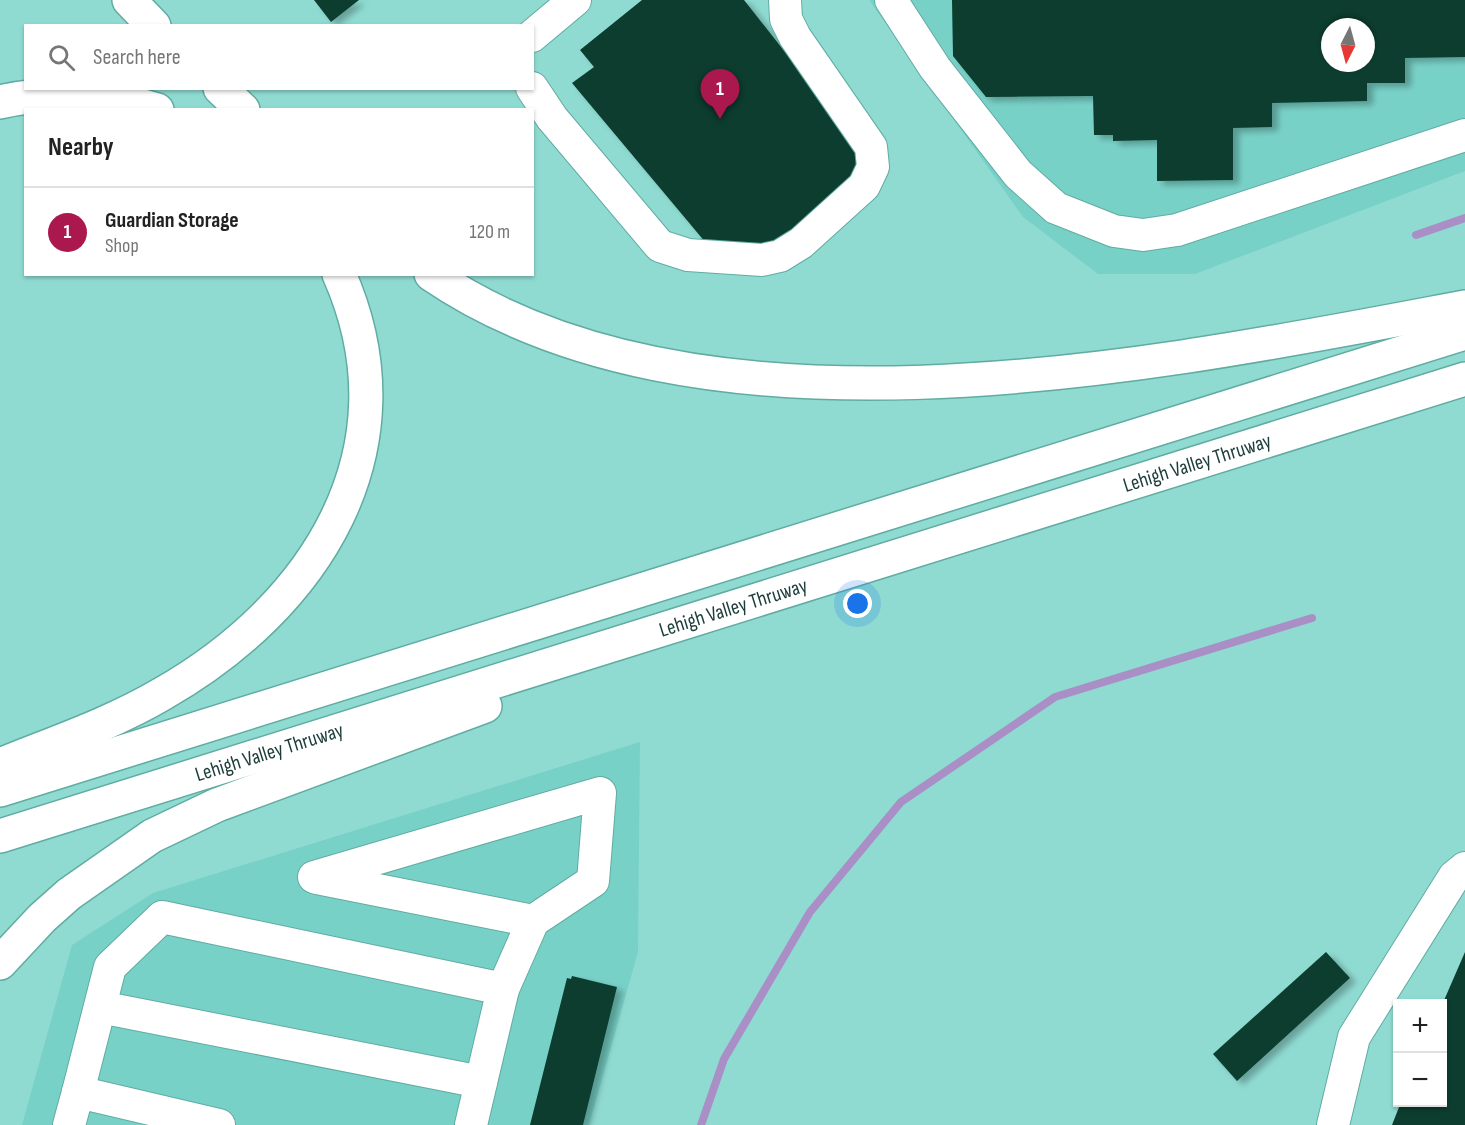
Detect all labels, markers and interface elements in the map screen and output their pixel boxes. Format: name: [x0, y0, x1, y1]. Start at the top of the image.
north arrow: [1321, 18, 1375, 72]
search box: [24, 24, 534, 90]
icon: search: [45, 41, 78, 74]
text: Search here: [93, 44, 180, 71]
pin: 1: [700, 70, 740, 119]
text: Nearby: [48, 132, 114, 163]
text: Guardian Storage: [105, 207, 239, 234]
text: 1: [64, 220, 71, 244]
text: 120 m: [470, 220, 510, 244]
text: Shop: [105, 234, 139, 258]
street label: Lehigh Valley Thruway: [1120, 428, 1274, 498]
street label: Lehigh Valley Thruway: [656, 573, 810, 643]
your location: [843, 589, 872, 618]
street label: Lehigh Valley Thruway: [192, 718, 347, 787]
map controls: [1393, 999, 1447, 1107]
button: +: [1393, 999, 1447, 1053]
button: −: [1393, 1053, 1447, 1107]

